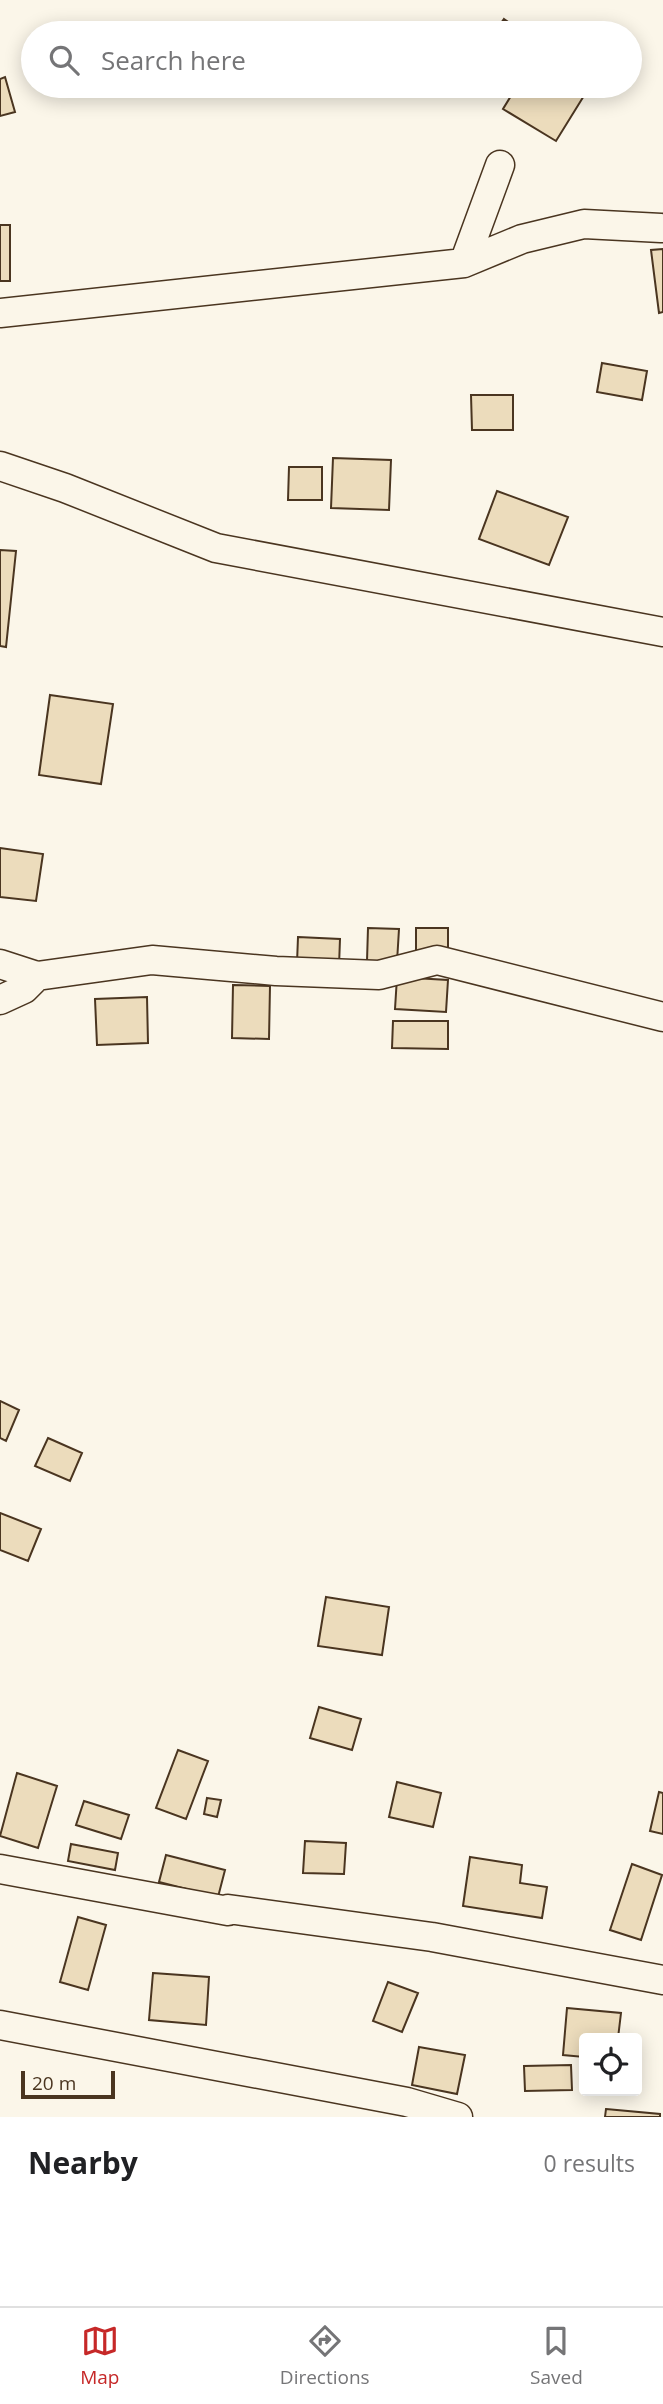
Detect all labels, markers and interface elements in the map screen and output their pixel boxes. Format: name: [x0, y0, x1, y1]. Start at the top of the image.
search box: [21, 21, 642, 98]
icon: search: [45, 41, 83, 79]
text: Search here: [101, 42, 246, 78]
map controls: [579, 2033, 642, 2096]
button: locate: [579, 2033, 642, 2096]
scale bar: [21, 2068, 116, 2100]
text: 20 m: [32, 2070, 76, 2096]
text: Nearby: [28, 2142, 138, 2183]
text: 0 results: [544, 2147, 635, 2179]
tab: Map: [80, 2322, 119, 2390]
tab: Directions: [280, 2322, 370, 2390]
tab: Saved: [530, 2322, 583, 2390]

